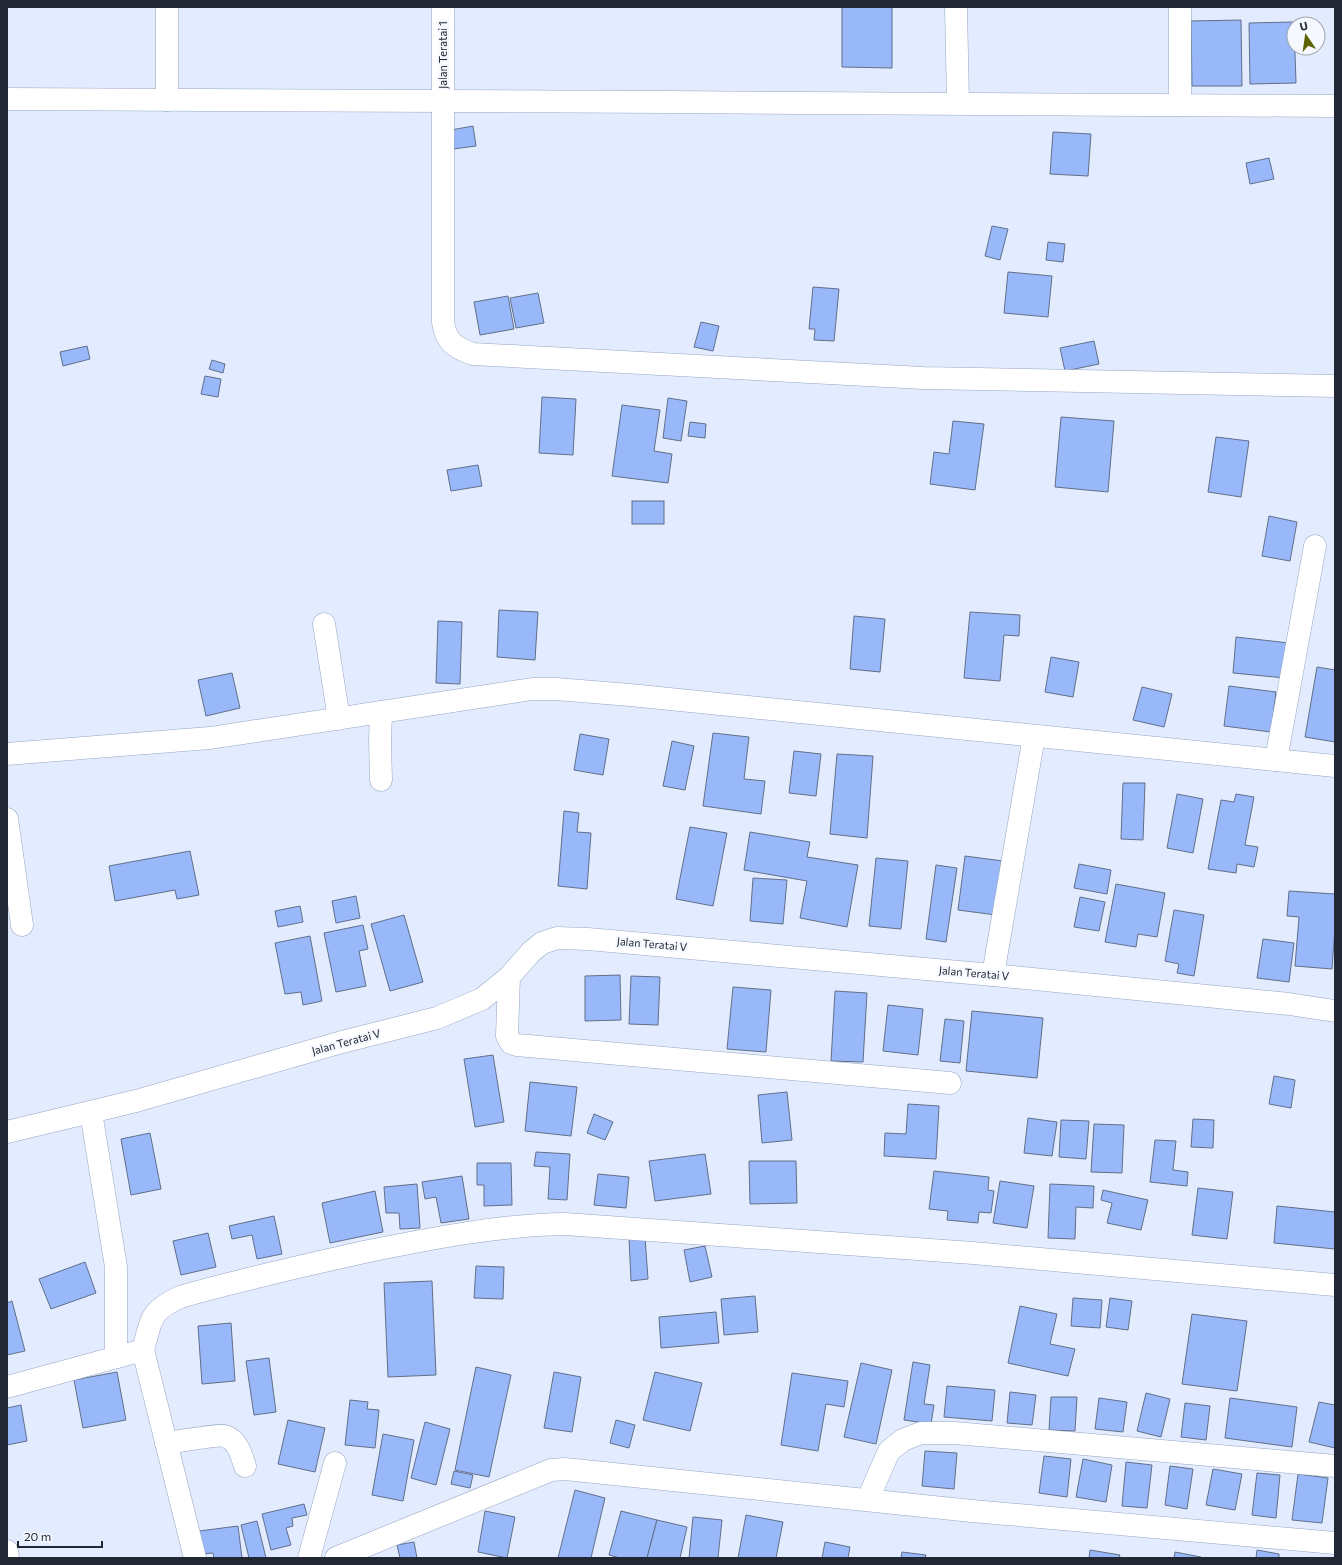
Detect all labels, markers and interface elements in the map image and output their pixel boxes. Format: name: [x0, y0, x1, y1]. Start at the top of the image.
north arrow: [1286, 16, 1326, 56]
text: U: [1298, 19, 1309, 33]
street label: Jalan Teratai 1: [436, 21, 450, 89]
street label: Jalan Teratai V: [616, 934, 688, 954]
street label: Jalan Teratai V: [938, 963, 1010, 983]
street label: Jalan Teratai V: [310, 1026, 382, 1058]
scale bar: [18, 1523, 102, 1549]
text: 20 m: [24, 1529, 51, 1543]

